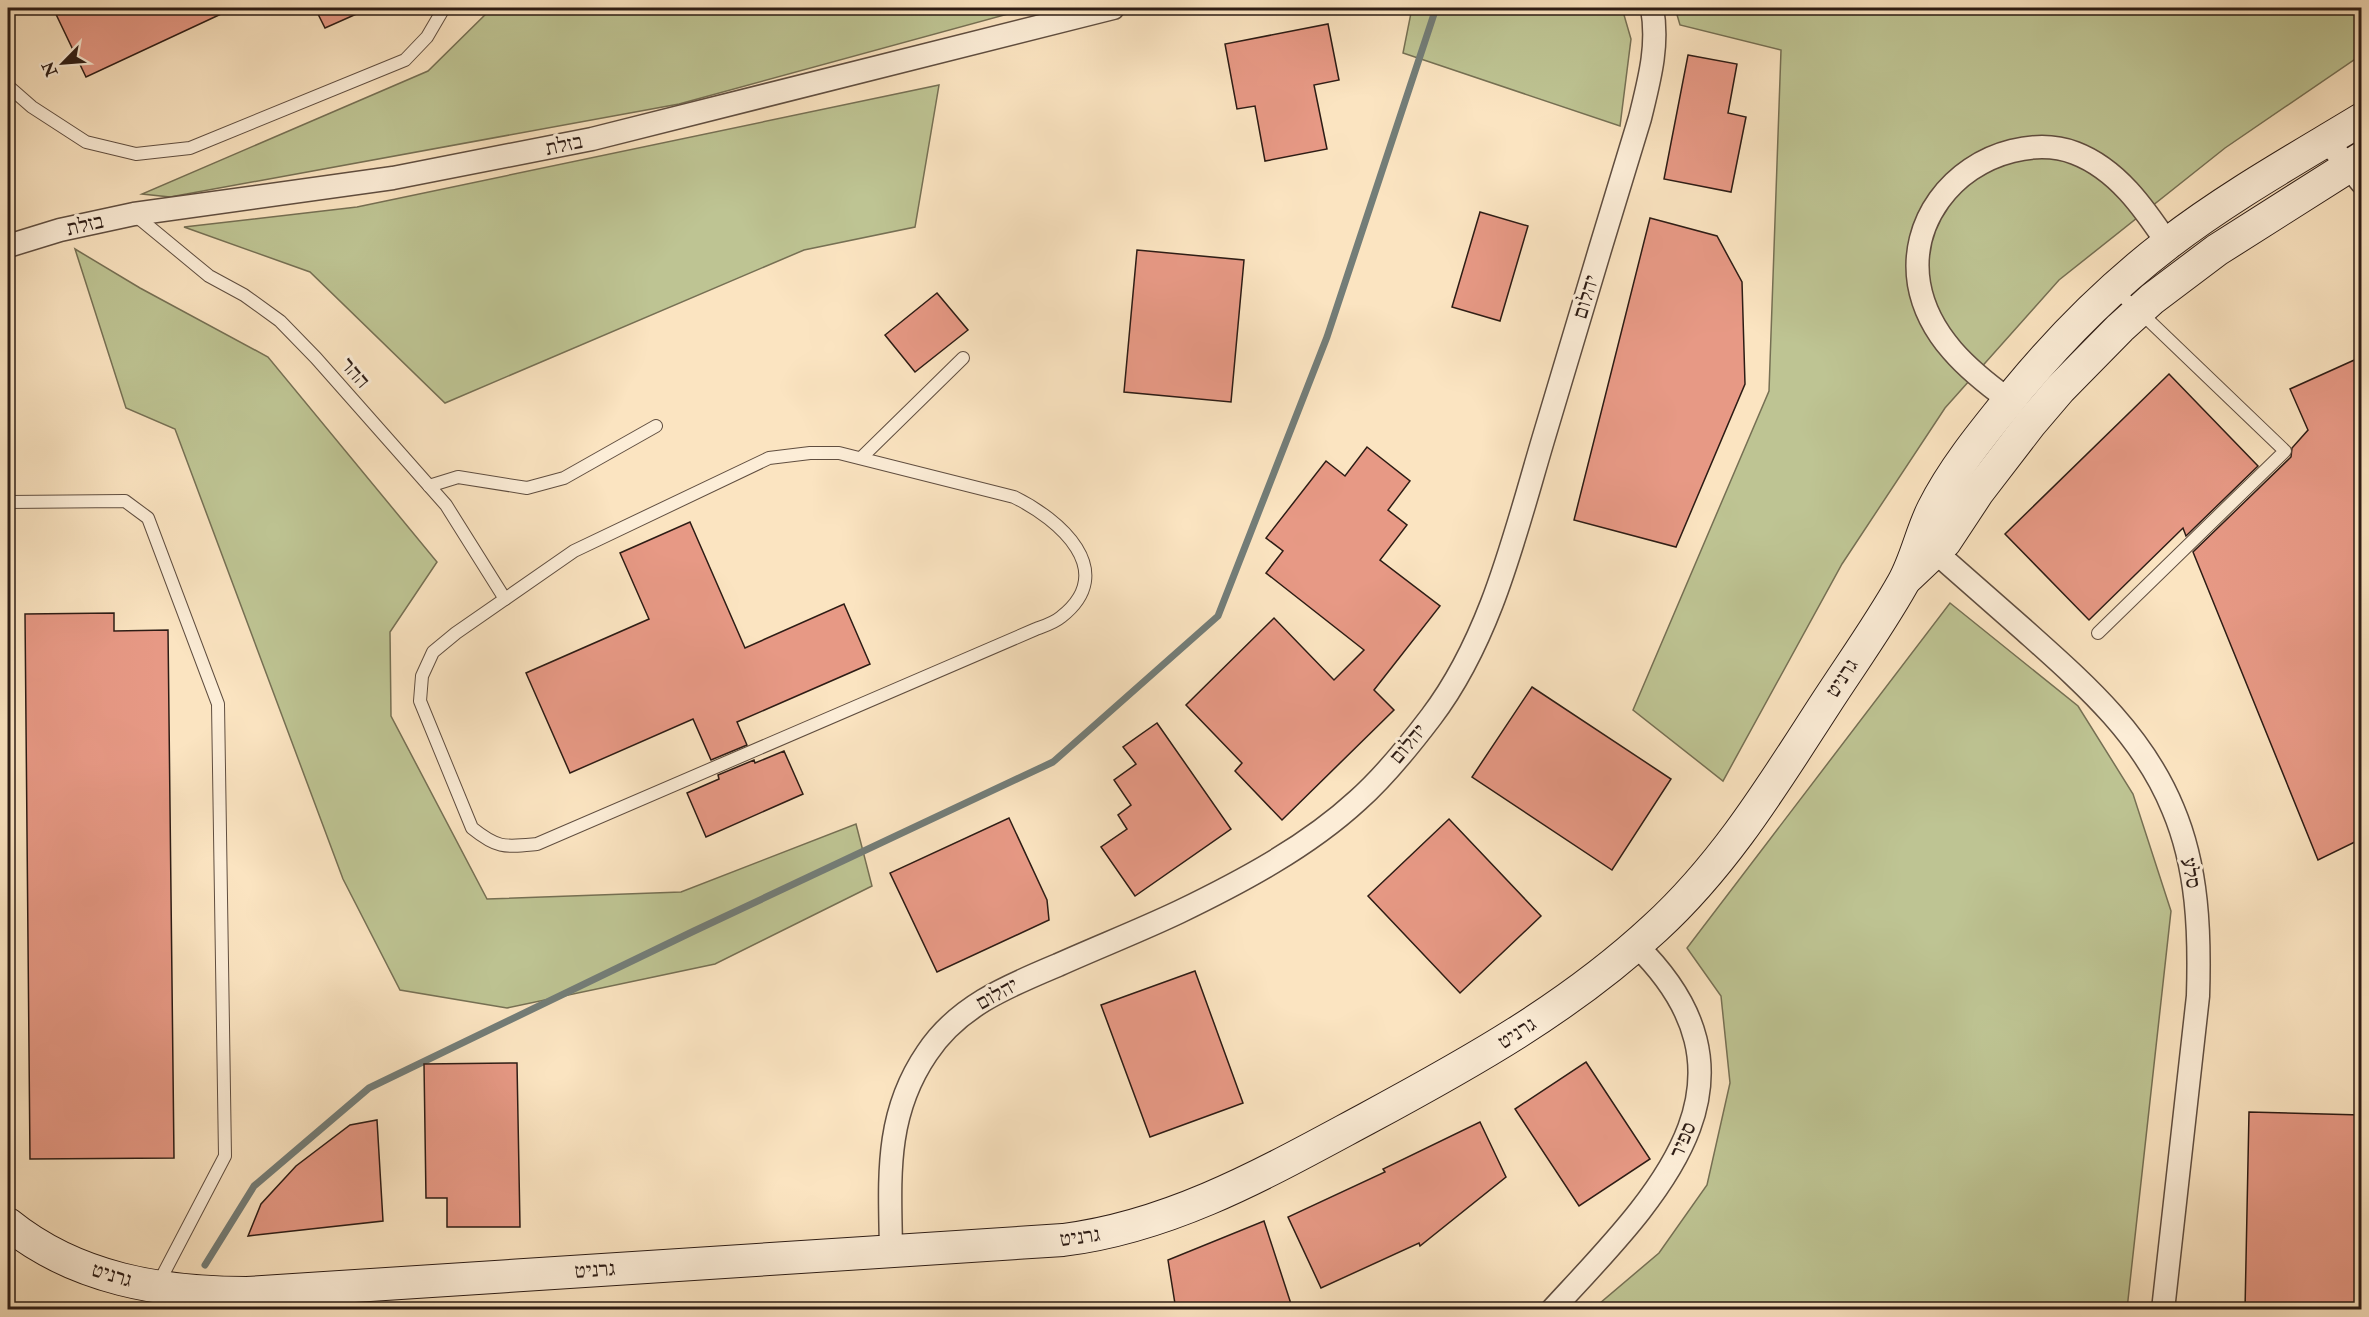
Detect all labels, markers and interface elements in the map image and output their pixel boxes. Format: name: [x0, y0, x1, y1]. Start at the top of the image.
north arrow: [33, 33, 93, 93]
text: N: [38, 58, 63, 81]
street label: בזלת: [543, 128, 585, 162]
street label: בזלת: [64, 208, 106, 242]
street label: יהלום: [1567, 272, 1605, 322]
street label: ההר: [334, 352, 376, 394]
street label: גרניט: [1820, 653, 1864, 703]
street label: יהלום: [1384, 718, 1433, 770]
street label: סלע: [2175, 855, 2207, 891]
street label: יהלום: [971, 971, 1023, 1016]
street label: גרניט: [1492, 1011, 1542, 1055]
street label: ספיר: [1663, 1118, 1703, 1162]
street label: גרניט: [1058, 1221, 1102, 1253]
street label: גרניט: [574, 1255, 616, 1285]
street label: גרניט: [88, 1256, 136, 1294]

